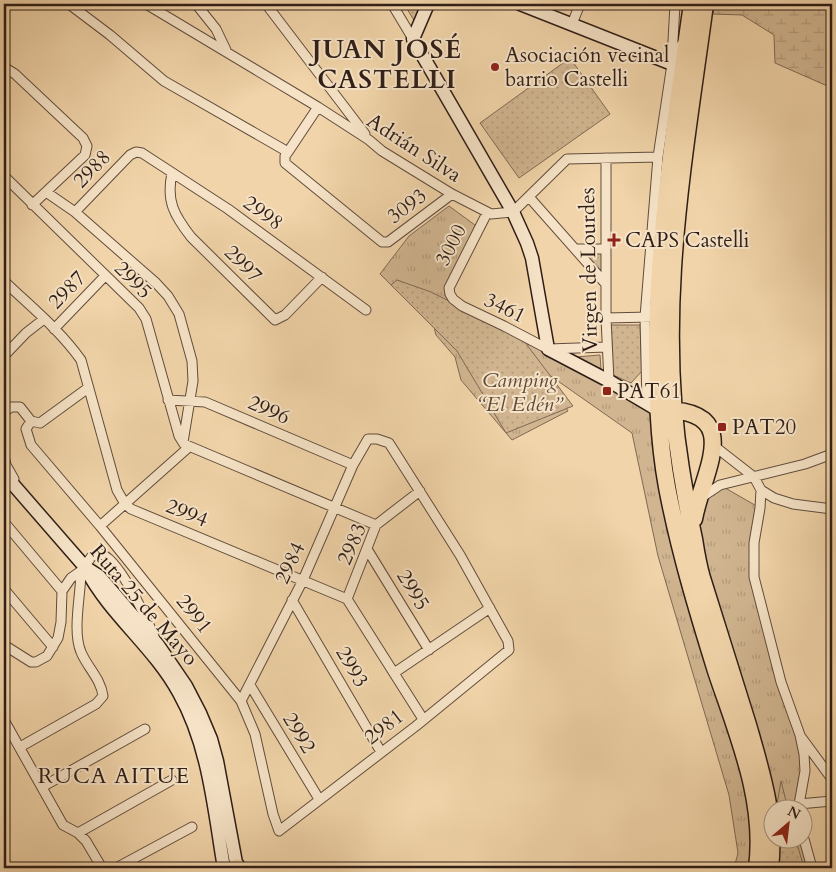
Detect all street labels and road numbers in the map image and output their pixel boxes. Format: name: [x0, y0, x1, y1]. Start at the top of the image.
street label: Adrián Silva: [361, 106, 467, 190]
street label: 2988: [67, 143, 117, 195]
street label: 3093: [381, 181, 433, 231]
street label: Virgen de Lourdes: [573, 187, 605, 353]
street label: 2998: [237, 189, 289, 237]
street label: 3000: [428, 219, 474, 271]
street label: 2997: [218, 239, 269, 290]
street label: 2995: [108, 255, 158, 305]
street label: 2987: [42, 264, 93, 316]
street label: 3461: [479, 286, 531, 330]
street label: 2996: [244, 388, 294, 432]
street label: 2994: [162, 491, 213, 535]
street label: 2983: [330, 518, 374, 570]
street label: 2984: [268, 537, 312, 589]
street label: Ruta 25 de Mayo: [83, 538, 205, 672]
street label: 2995: [389, 564, 437, 616]
street label: 2991: [169, 588, 219, 640]
street label: 2993: [329, 641, 375, 693]
street label: 2981: [358, 702, 410, 752]
street label: 2992: [275, 707, 323, 759]

